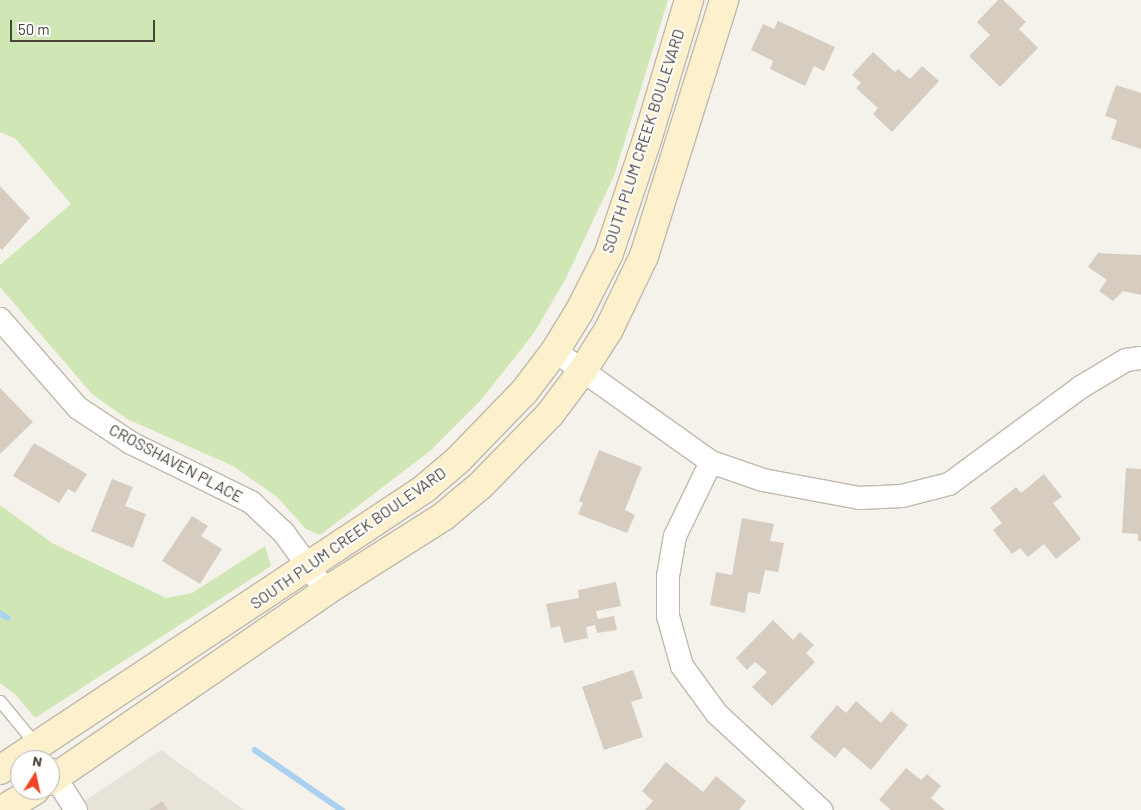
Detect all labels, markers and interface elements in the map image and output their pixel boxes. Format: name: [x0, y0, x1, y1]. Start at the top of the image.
scale bar: [12, 10, 158, 42]
text: 50 m: [18, 20, 50, 38]
street label: SOUTH PLUM CREEK BOULEVARD: [598, 27, 688, 255]
street label: CROSSHAVEN PLACE: [106, 420, 246, 506]
street label: SOUTH PLUM CREEK BOULEVARD: [246, 463, 450, 613]
north arrow: [10, 750, 60, 800]
text: N: [31, 752, 44, 770]

